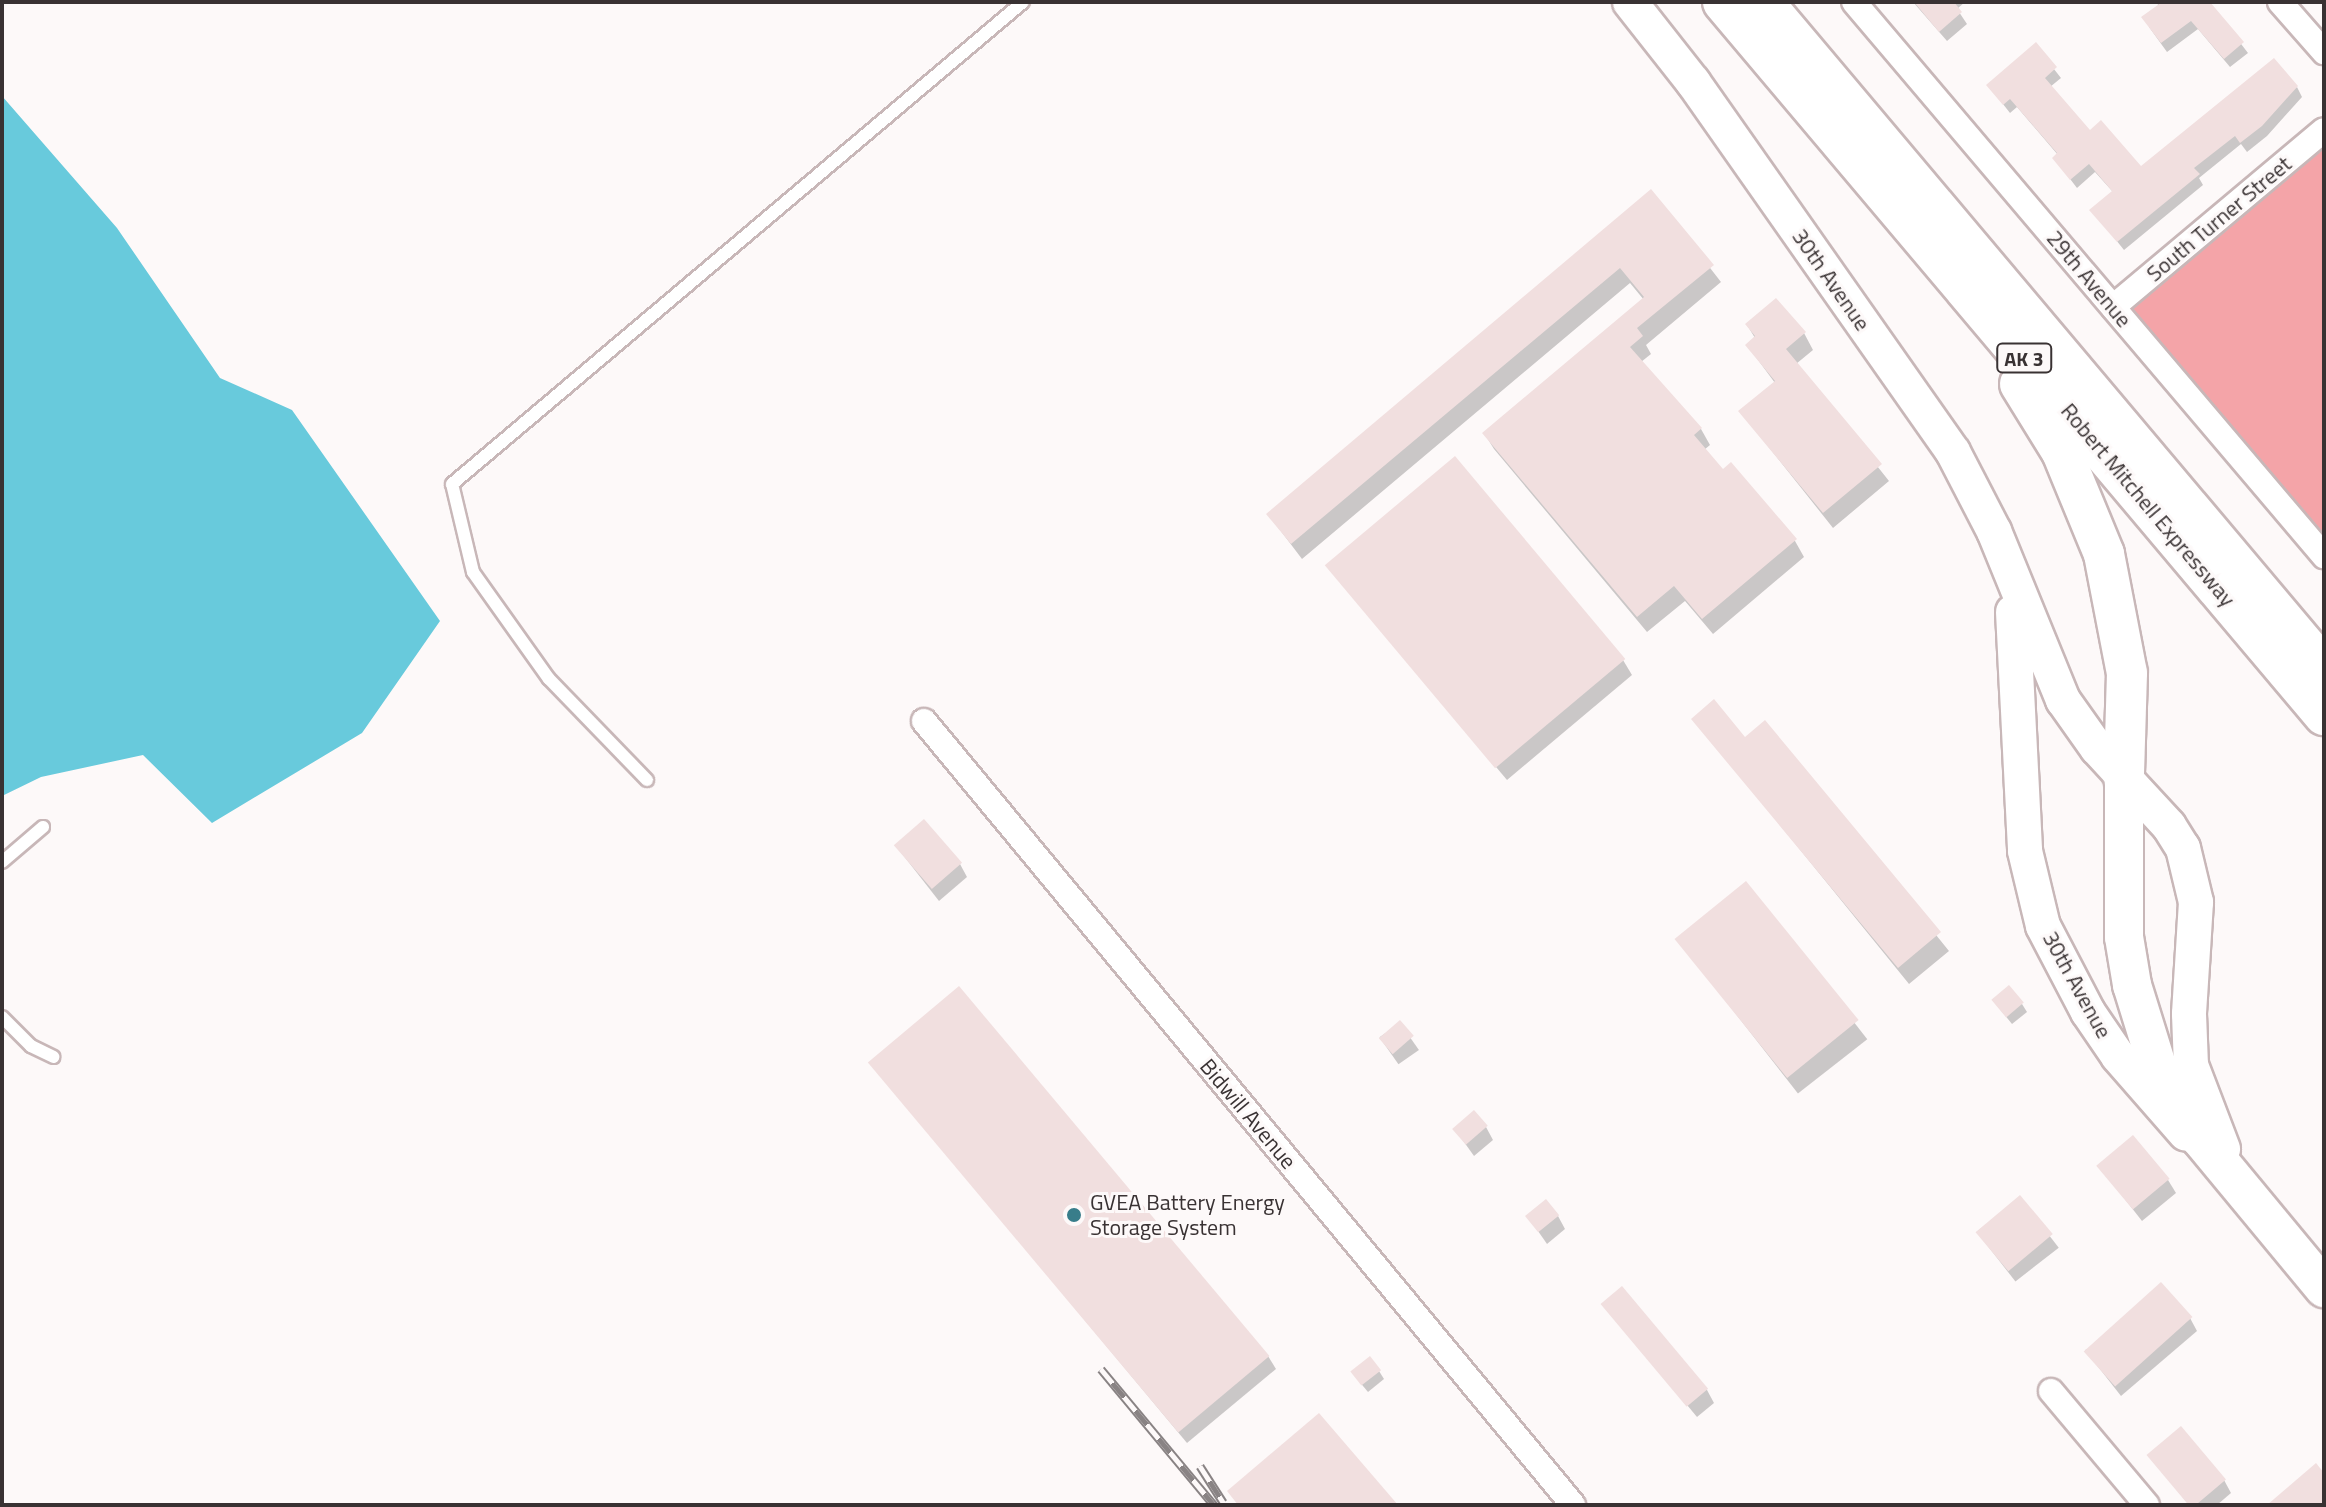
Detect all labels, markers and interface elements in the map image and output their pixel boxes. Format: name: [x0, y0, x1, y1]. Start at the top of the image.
street label: South Turner Street: [2141, 151, 2297, 287]
street label: 30th Avenue: [1786, 224, 1876, 336]
street label: 29th Avenue: [2041, 225, 2137, 333]
road number: AK 3: [1996, 342, 2052, 374]
street label: Robert Mitchell Expressway: [2055, 398, 2241, 612]
street label: 30th Avenue: [2037, 927, 2117, 1043]
street label: Bidwill Avenue: [1194, 1054, 1302, 1174]
place label: GVEA Battery Energy Storage System: [1090, 1189, 1285, 1240]
marker: GVEA Battery Energy Storage System: [1065, 1206, 1083, 1224]

